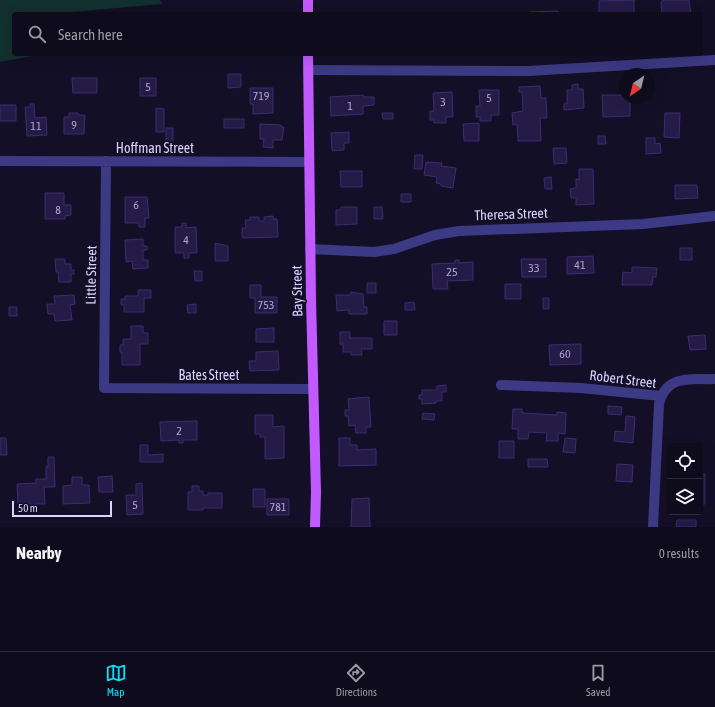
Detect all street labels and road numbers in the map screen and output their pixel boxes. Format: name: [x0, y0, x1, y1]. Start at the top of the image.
street label: Hoffman Street: [116, 140, 194, 156]
street label: Theresa Street: [474, 205, 548, 223]
street label: Little Street: [82, 245, 100, 305]
street label: Bay Street: [289, 265, 305, 317]
street label: Bates Street: [179, 367, 239, 383]
street label: Robert Street: [589, 367, 657, 391]

